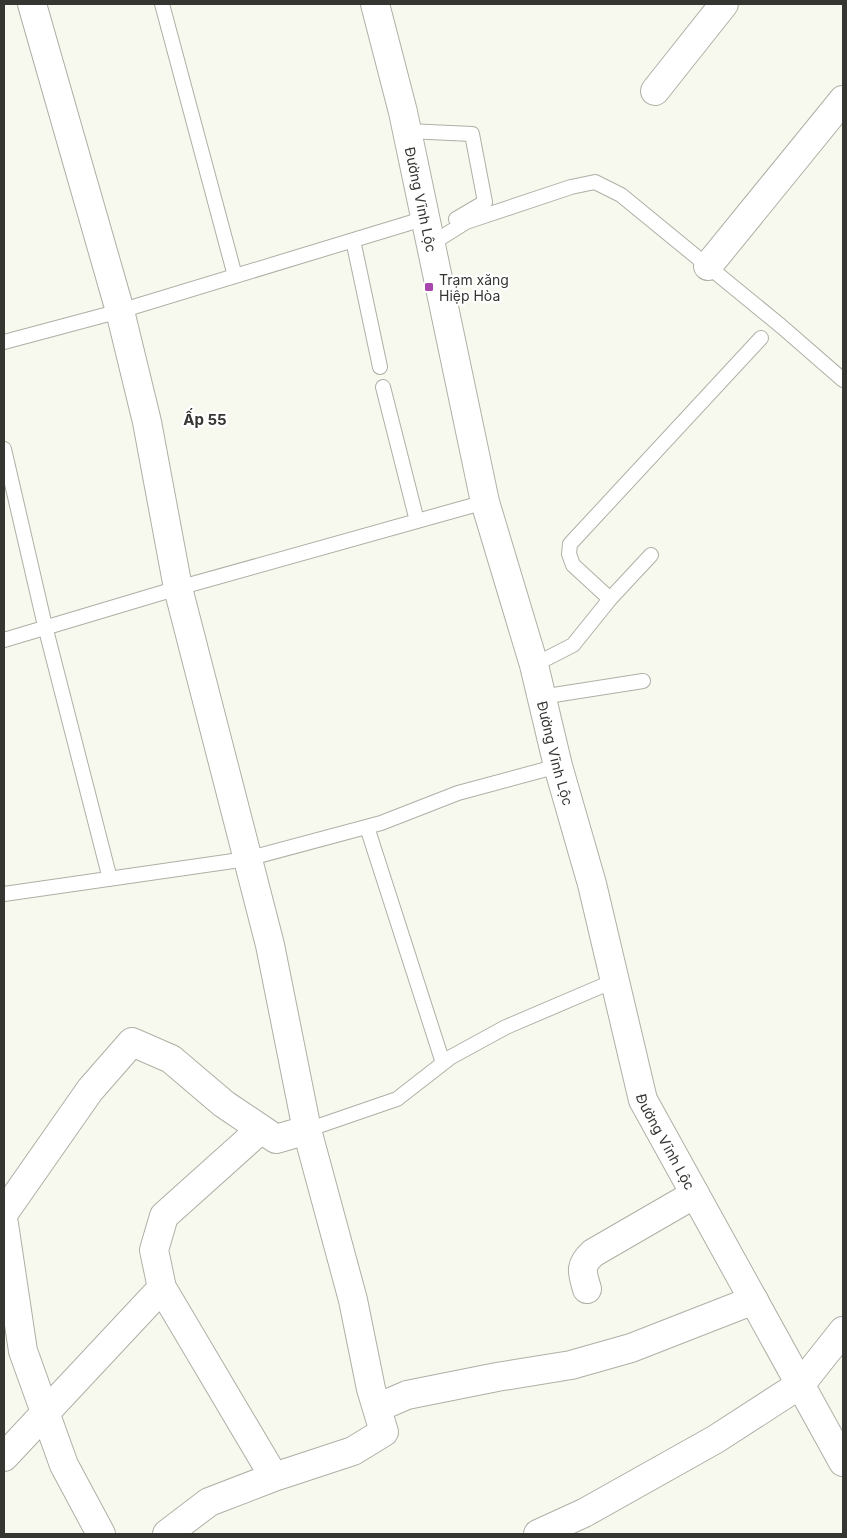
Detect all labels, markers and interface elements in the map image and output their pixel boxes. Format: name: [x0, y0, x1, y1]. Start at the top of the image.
street label: Đường Vĩnh Lộc: [402, 145, 441, 254]
place label: Trạm xăng Hiệp Hòa: [439, 271, 509, 304]
marker: Trạm xăng Hiệp Hòa: [423, 281, 435, 293]
district label: Ấp 55: [183, 408, 227, 429]
street label: Đường Vĩnh Lộc: [534, 699, 577, 807]
street label: Đường Vĩnh Lộc: [633, 1092, 699, 1192]

